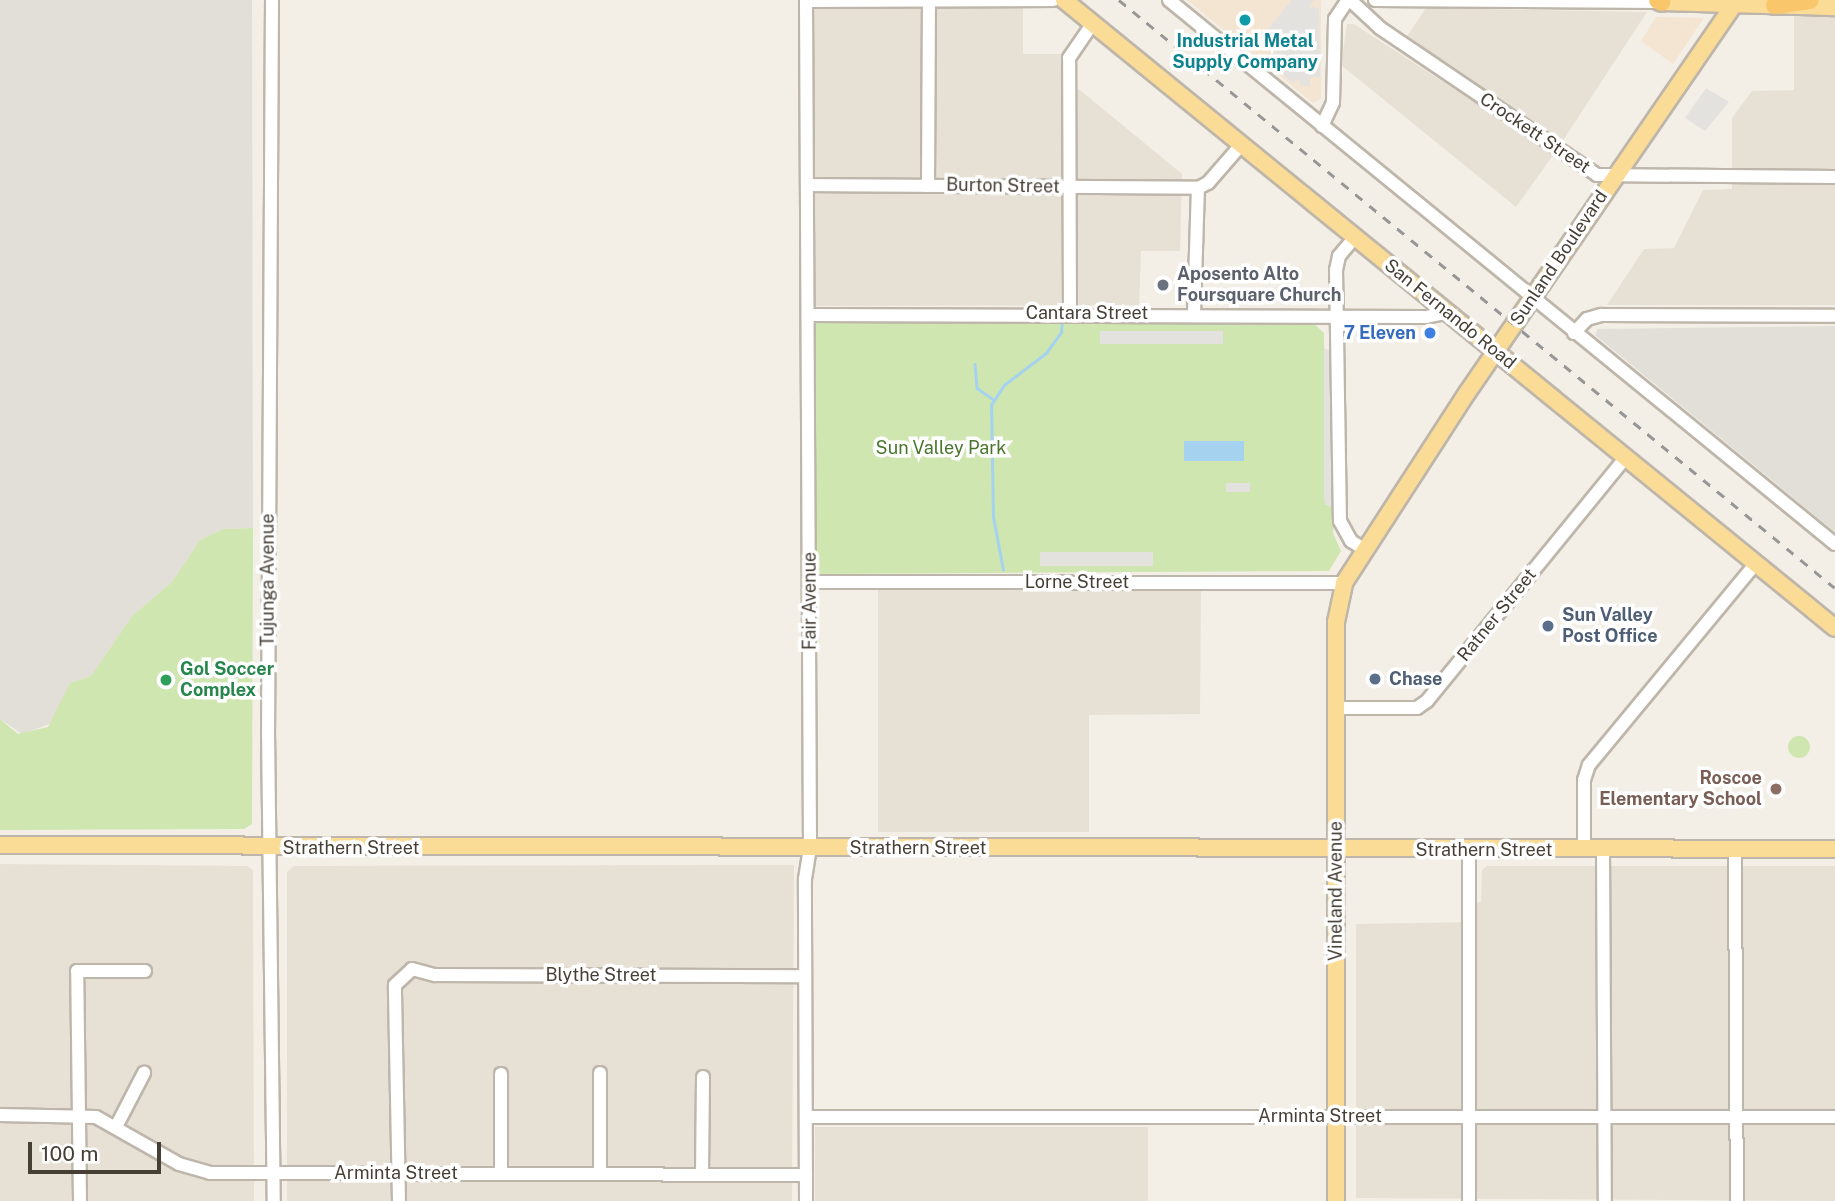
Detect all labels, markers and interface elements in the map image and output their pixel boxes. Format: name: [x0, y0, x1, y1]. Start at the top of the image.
marker: Industrial Metal Supply Company: [1237, 12, 1253, 28]
place label: Industrial Metal Supply Company: [1172, 31, 1318, 74]
street label: Crockett Street: [1476, 88, 1594, 178]
street label: Burton Street: [946, 174, 1060, 198]
street label: Sunland Boulevard: [1506, 186, 1612, 330]
street label: San Fernando Road: [1380, 254, 1520, 374]
place label: Aposento Alto Foursquare Church: [1177, 264, 1341, 306]
marker: Aposento Alto Foursquare Church: [1155, 277, 1171, 293]
street label: Cantara Street: [1026, 302, 1148, 324]
place label: 7 Eleven: [1344, 322, 1416, 344]
marker: 7 Eleven: [1422, 325, 1438, 341]
park label: Sun Valley Park: [875, 437, 1007, 459]
street label: Tujunga Avenue: [257, 514, 279, 646]
street label: Fair Avenue: [799, 552, 821, 650]
street label: Ratner Street: [1453, 564, 1541, 666]
street label: Lorne Street: [1025, 571, 1129, 593]
place label: Sun Valley Post Office: [1562, 605, 1658, 648]
marker: Sun Valley Post Office: [1540, 618, 1556, 634]
place label: Gol Soccer Complex: [180, 659, 274, 702]
place label: Chase: [1389, 668, 1442, 690]
marker: Chase: [1367, 671, 1383, 687]
marker: Gol Soccer Complex: [158, 672, 174, 688]
place label: Roscoe Elementary School: [1599, 768, 1762, 810]
marker: Roscoe Elementary School: [1768, 781, 1784, 797]
street label: Vineland Avenue: [1325, 821, 1347, 961]
street label: Strathern Street: [283, 837, 419, 859]
street label: Strathern Street: [850, 837, 986, 859]
street label: Strathern Street: [1416, 839, 1552, 861]
street label: Blythe Street: [545, 964, 657, 986]
street label: Arminta Street: [1258, 1105, 1382, 1127]
scale bar: [32, 1128, 164, 1172]
text: 100 m: [41, 1141, 98, 1166]
street label: Arminta Street: [334, 1162, 458, 1184]

